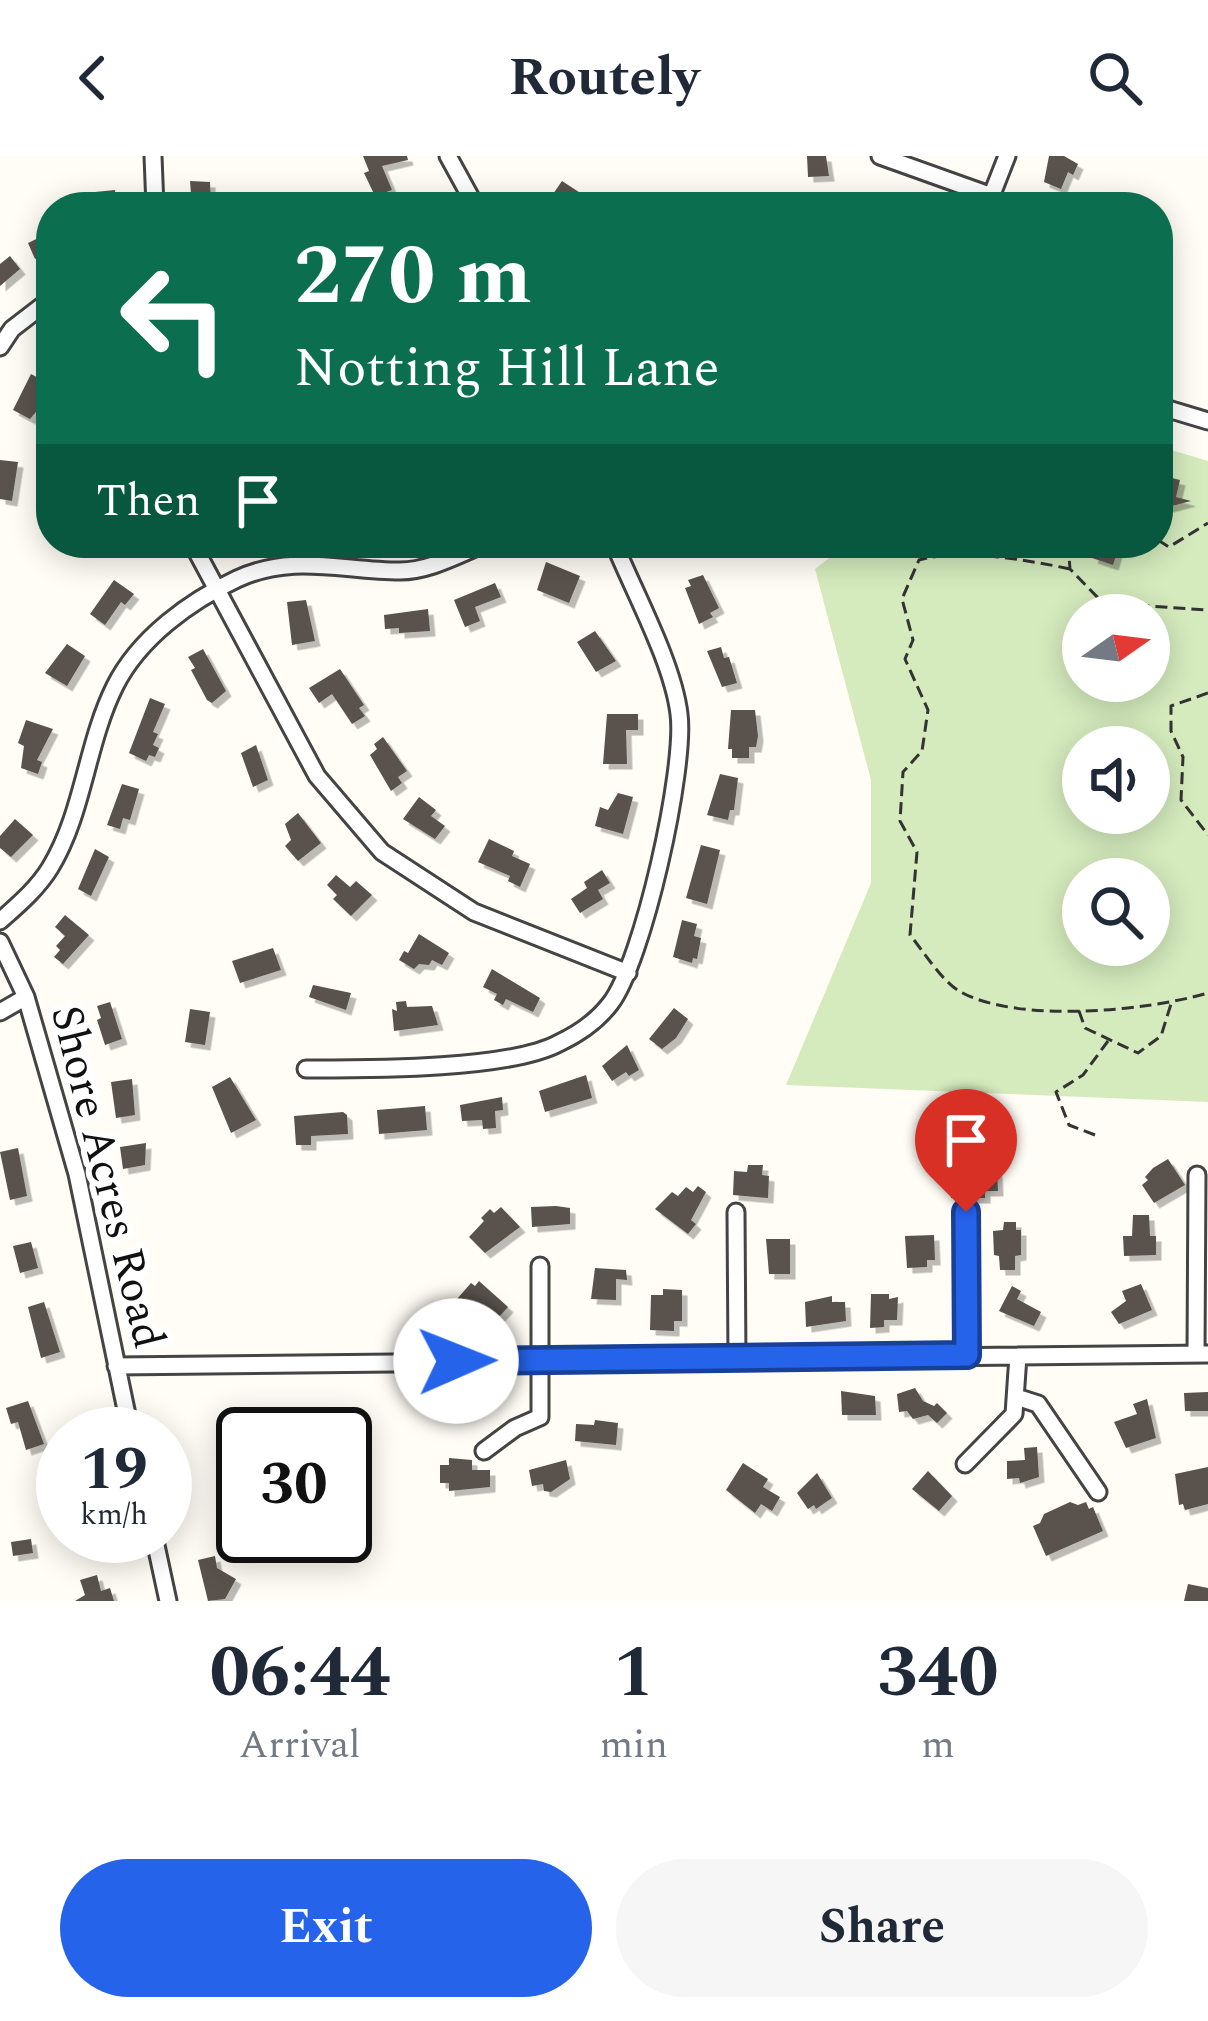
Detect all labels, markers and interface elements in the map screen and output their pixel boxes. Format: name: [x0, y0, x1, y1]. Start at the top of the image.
text: Routely: [509, 37, 699, 119]
icon: back: [60, 45, 126, 111]
icon: search: [1082, 45, 1148, 111]
text: 270 m: [294, 213, 532, 341]
icon: left: [96, 240, 252, 396]
text: Notting Hill Lane: [294, 328, 720, 410]
text: Then: [96, 467, 201, 536]
icon: arrive: [225, 468, 291, 534]
north arrow: [1062, 594, 1170, 702]
map controls: [1062, 594, 1170, 966]
button: sound: [1062, 726, 1170, 834]
button: search: [1062, 858, 1170, 966]
street label: Shore Acres Road: [31, 998, 183, 1356]
pin: [915, 1089, 1017, 1212]
icon: arrive: [933, 1107, 999, 1173]
position arrow: [393, 1298, 519, 1424]
speed limit sign: 30: [216, 1407, 372, 1563]
text: 19: [80, 1424, 148, 1516]
text: km/h: [80, 1492, 148, 1538]
text: 06:44: [209, 1619, 390, 1728]
text: 1: [614, 1619, 654, 1728]
text: 340: [877, 1619, 999, 1728]
text: Arrival: [239, 1716, 361, 1775]
text: min: [600, 1716, 668, 1775]
text: m: [921, 1716, 955, 1775]
button: Exit: [60, 1859, 592, 1997]
button: Share: [616, 1859, 1148, 1997]

